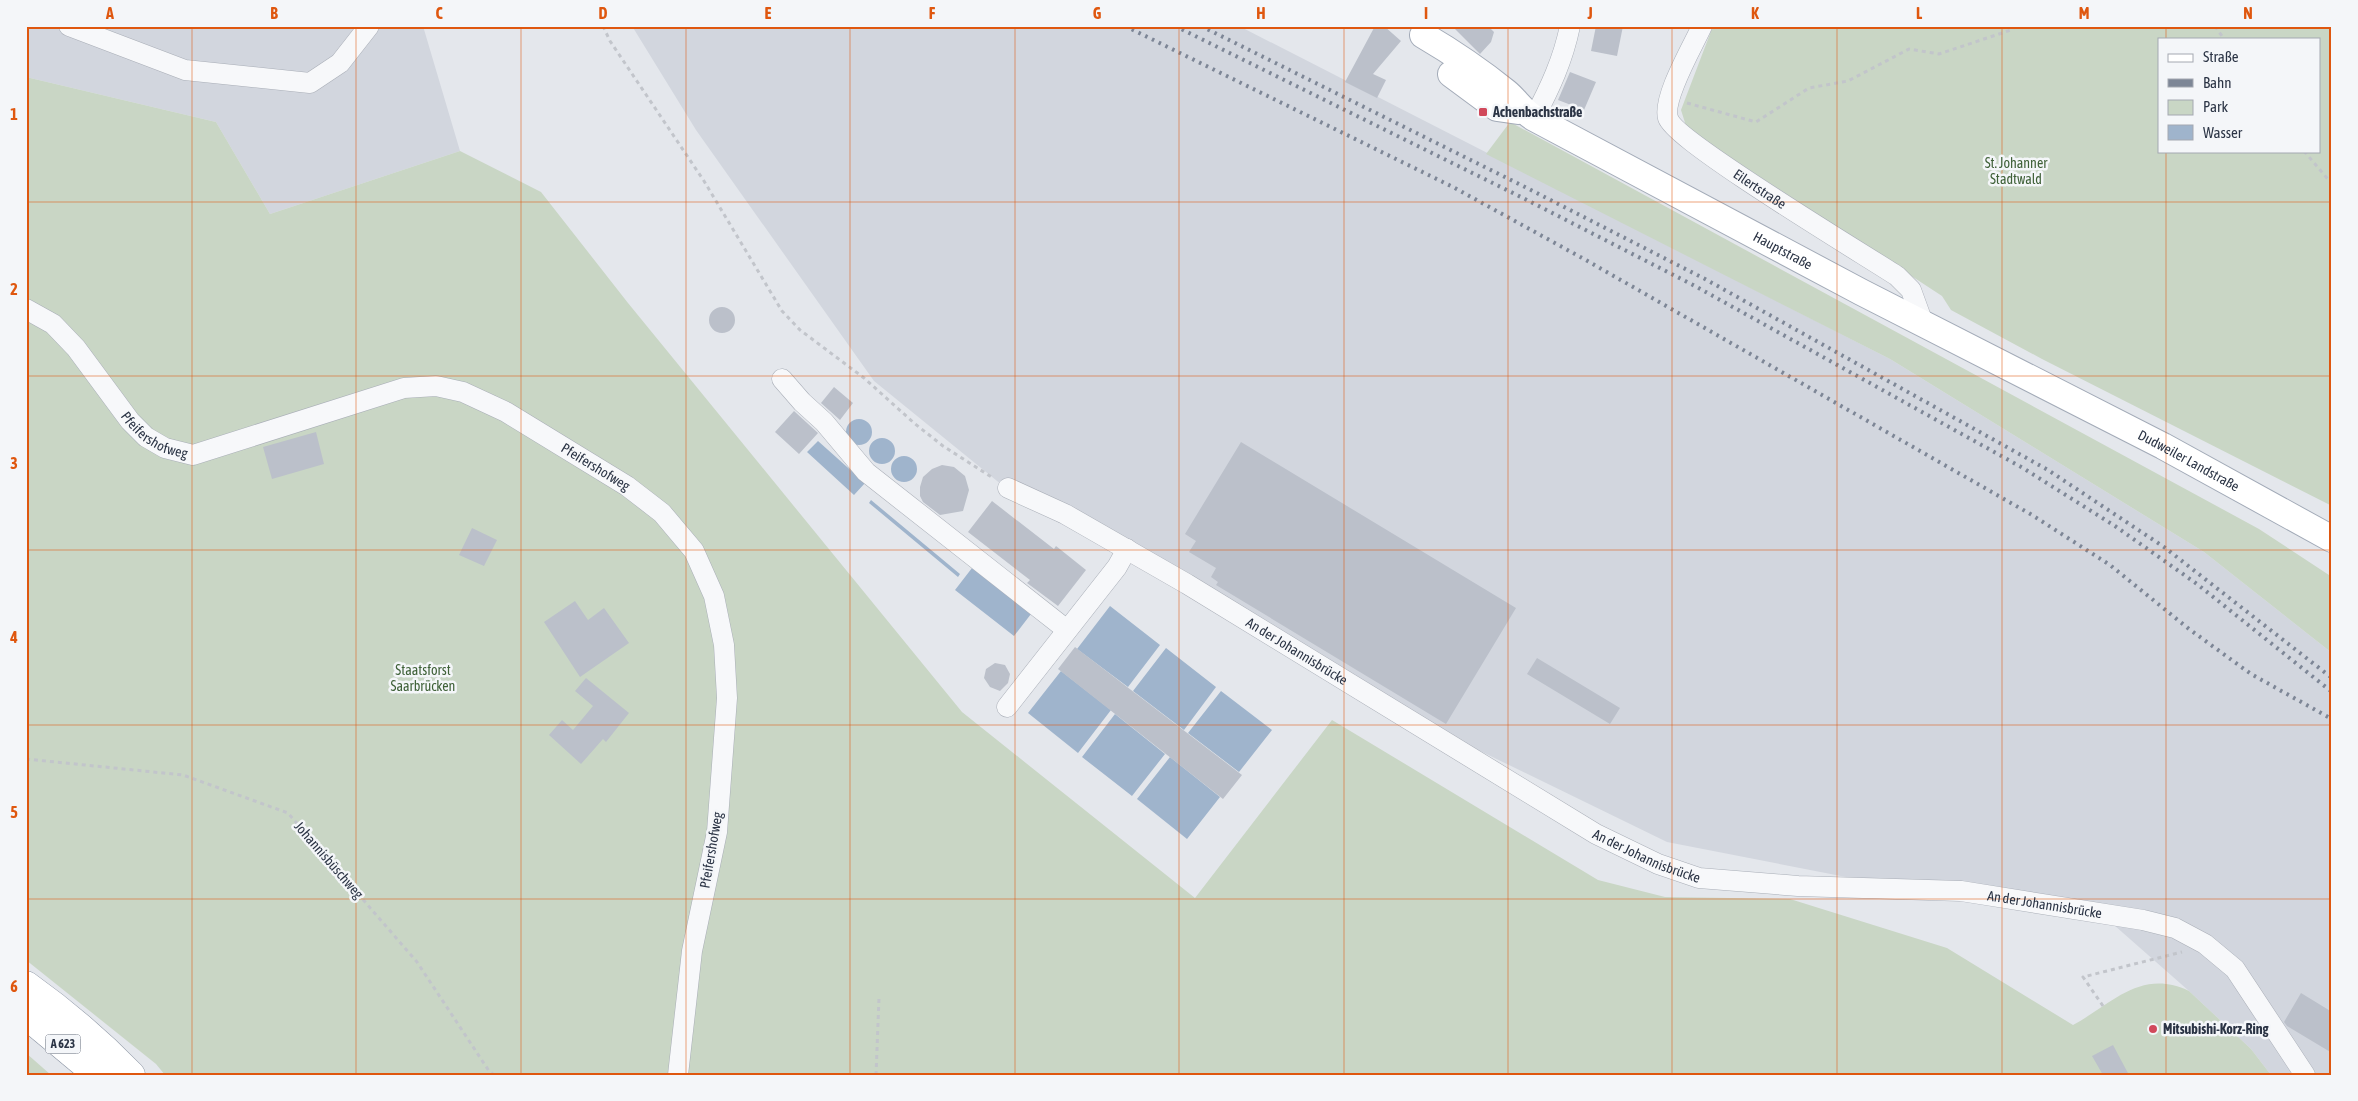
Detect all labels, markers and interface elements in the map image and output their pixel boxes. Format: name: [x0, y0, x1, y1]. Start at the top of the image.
text: A: [105, 4, 114, 22]
text: B: [270, 4, 278, 22]
text: C: [435, 4, 443, 22]
text: D: [599, 4, 608, 22]
text: E: [765, 4, 772, 22]
text: F: [929, 4, 936, 22]
text: G: [1093, 4, 1102, 22]
text: H: [1256, 4, 1266, 22]
text: I: [1424, 4, 1428, 22]
text: J: [1586, 4, 1593, 22]
text: K: [1751, 4, 1759, 22]
text: L: [1916, 4, 1923, 22]
text: M: [2079, 4, 2089, 22]
text: N: [2243, 4, 2253, 22]
legend: [2158, 38, 2320, 152]
text: Straße: [2203, 48, 2239, 65]
text: Bahn: [2203, 74, 2232, 91]
text: Park: [2203, 98, 2228, 115]
place label: Achenbachstraße: [1492, 104, 1582, 120]
text: 1: [10, 105, 18, 123]
marker: Achenbachstraße: [1477, 106, 1489, 118]
text: Wasser: [2203, 124, 2243, 141]
park label: St. Johanner Stadtwald: [1985, 155, 2048, 187]
street label: Eilertstraße: [1730, 166, 1789, 212]
street label: Hauptstraße: [1751, 228, 1815, 273]
text: 2: [10, 280, 18, 298]
street label: Pfeifershofweg: [118, 408, 190, 461]
street label: Dudweiler Landstraße: [2135, 427, 2242, 494]
street label: Pfeifershofweg: [558, 440, 633, 494]
text: 3: [10, 454, 18, 472]
street label: An der Johannisbrücke: [1243, 614, 1350, 688]
text: 4: [9, 628, 18, 646]
park label: Staatsforst Saarbrücken: [391, 662, 455, 694]
text: 5: [10, 803, 18, 821]
street label: Pfeifershofweg: [696, 810, 726, 890]
street label: Johannisbüschweg: [291, 818, 367, 902]
street label: An der Johannisbrücke: [1590, 826, 1703, 886]
street label: An der Johannisbrücke: [1986, 887, 2103, 921]
text: 6: [10, 977, 18, 995]
place label: Mitsubishi-Korz-Ring: [2163, 1021, 2269, 1037]
marker: Mitsubishi-Korz-Ring: [2147, 1023, 2159, 1035]
road number: A 623: [46, 1034, 80, 1054]

